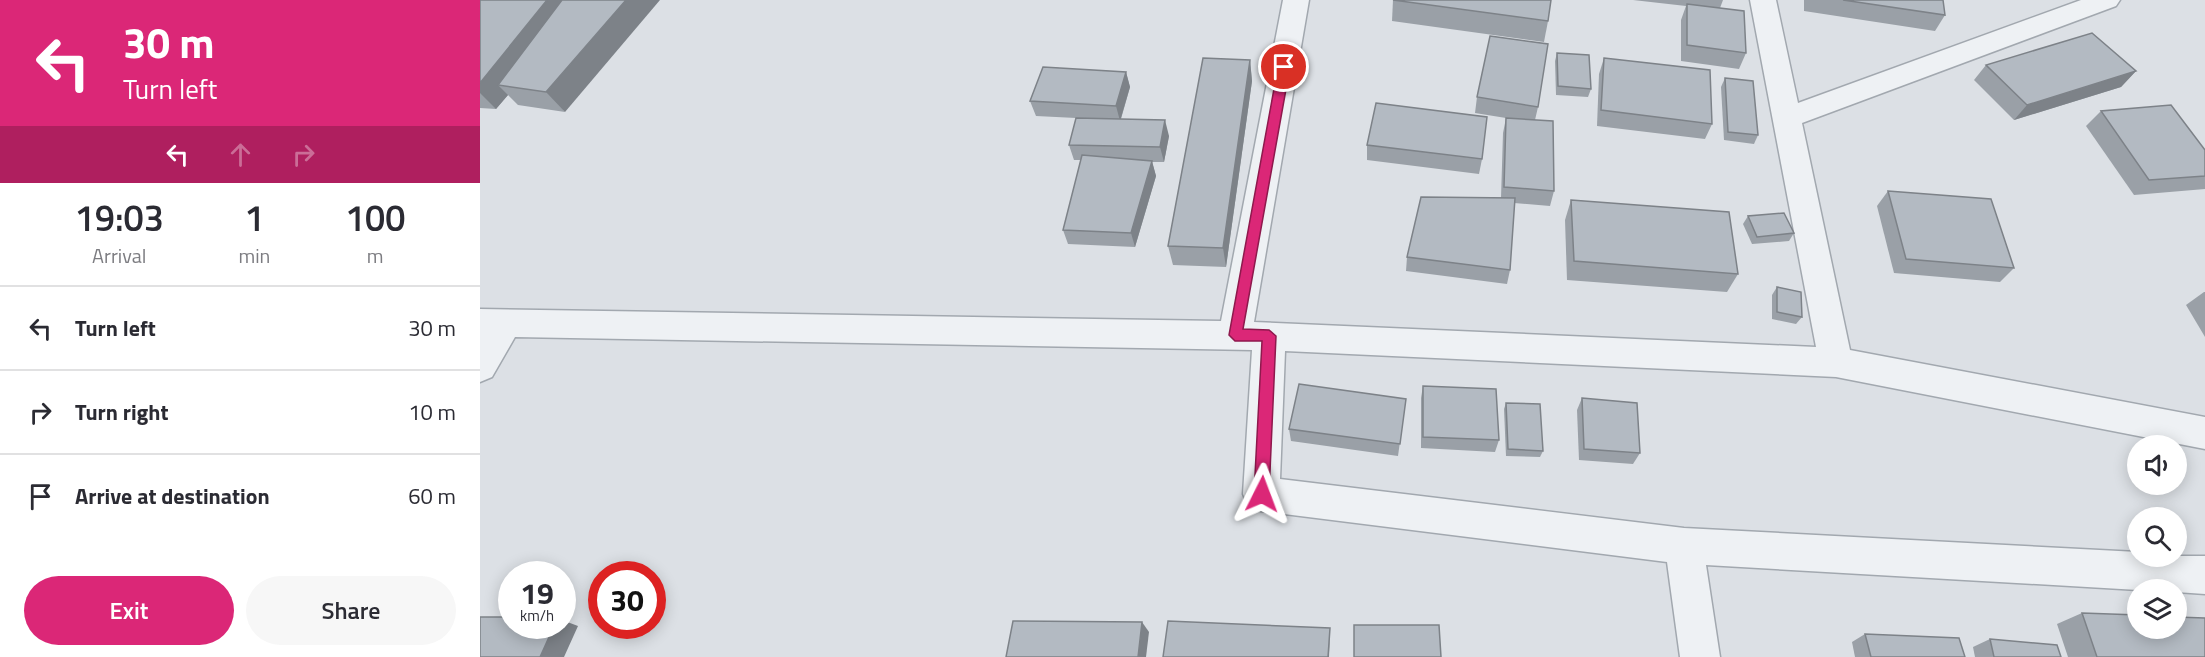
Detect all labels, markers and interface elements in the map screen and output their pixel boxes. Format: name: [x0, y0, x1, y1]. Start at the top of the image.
text: 30 m: [123, 10, 215, 74]
icon: left: [24, 24, 102, 102]
pin: [1258, 41, 1309, 92]
icon: arrive: [1267, 50, 1300, 83]
text: Turn left: [123, 68, 217, 109]
icon: left: [161, 138, 194, 171]
icon: ahead: [224, 138, 257, 171]
icon: right: [287, 138, 320, 171]
text: 19:03: [75, 190, 164, 245]
text: 1: [244, 190, 264, 245]
text: 100: [345, 190, 405, 245]
text: Arrival: [92, 240, 146, 271]
text: min: [238, 240, 270, 271]
text: m: [367, 240, 383, 271]
text: Turn left: [75, 311, 156, 345]
text: 30 m: [408, 311, 456, 345]
icon: left: [24, 312, 57, 345]
text: Turn right: [75, 395, 169, 429]
text: 10 m: [408, 395, 456, 429]
icon: right: [24, 396, 57, 429]
map controls: [2127, 435, 2187, 639]
button: sound: [2127, 435, 2187, 495]
position arrow: [1230, 462, 1294, 526]
text: Arrive at destination: [75, 479, 270, 513]
text: 60 m: [408, 479, 456, 513]
icon: arrive: [24, 480, 57, 513]
button: search: [2127, 507, 2187, 567]
speed limit sign: 30: [588, 561, 666, 639]
text: 19: [520, 570, 554, 616]
button: Exit: [24, 576, 234, 645]
button: Share: [246, 576, 456, 645]
button: layers: [2127, 579, 2187, 639]
text: km/h: [520, 604, 554, 627]

